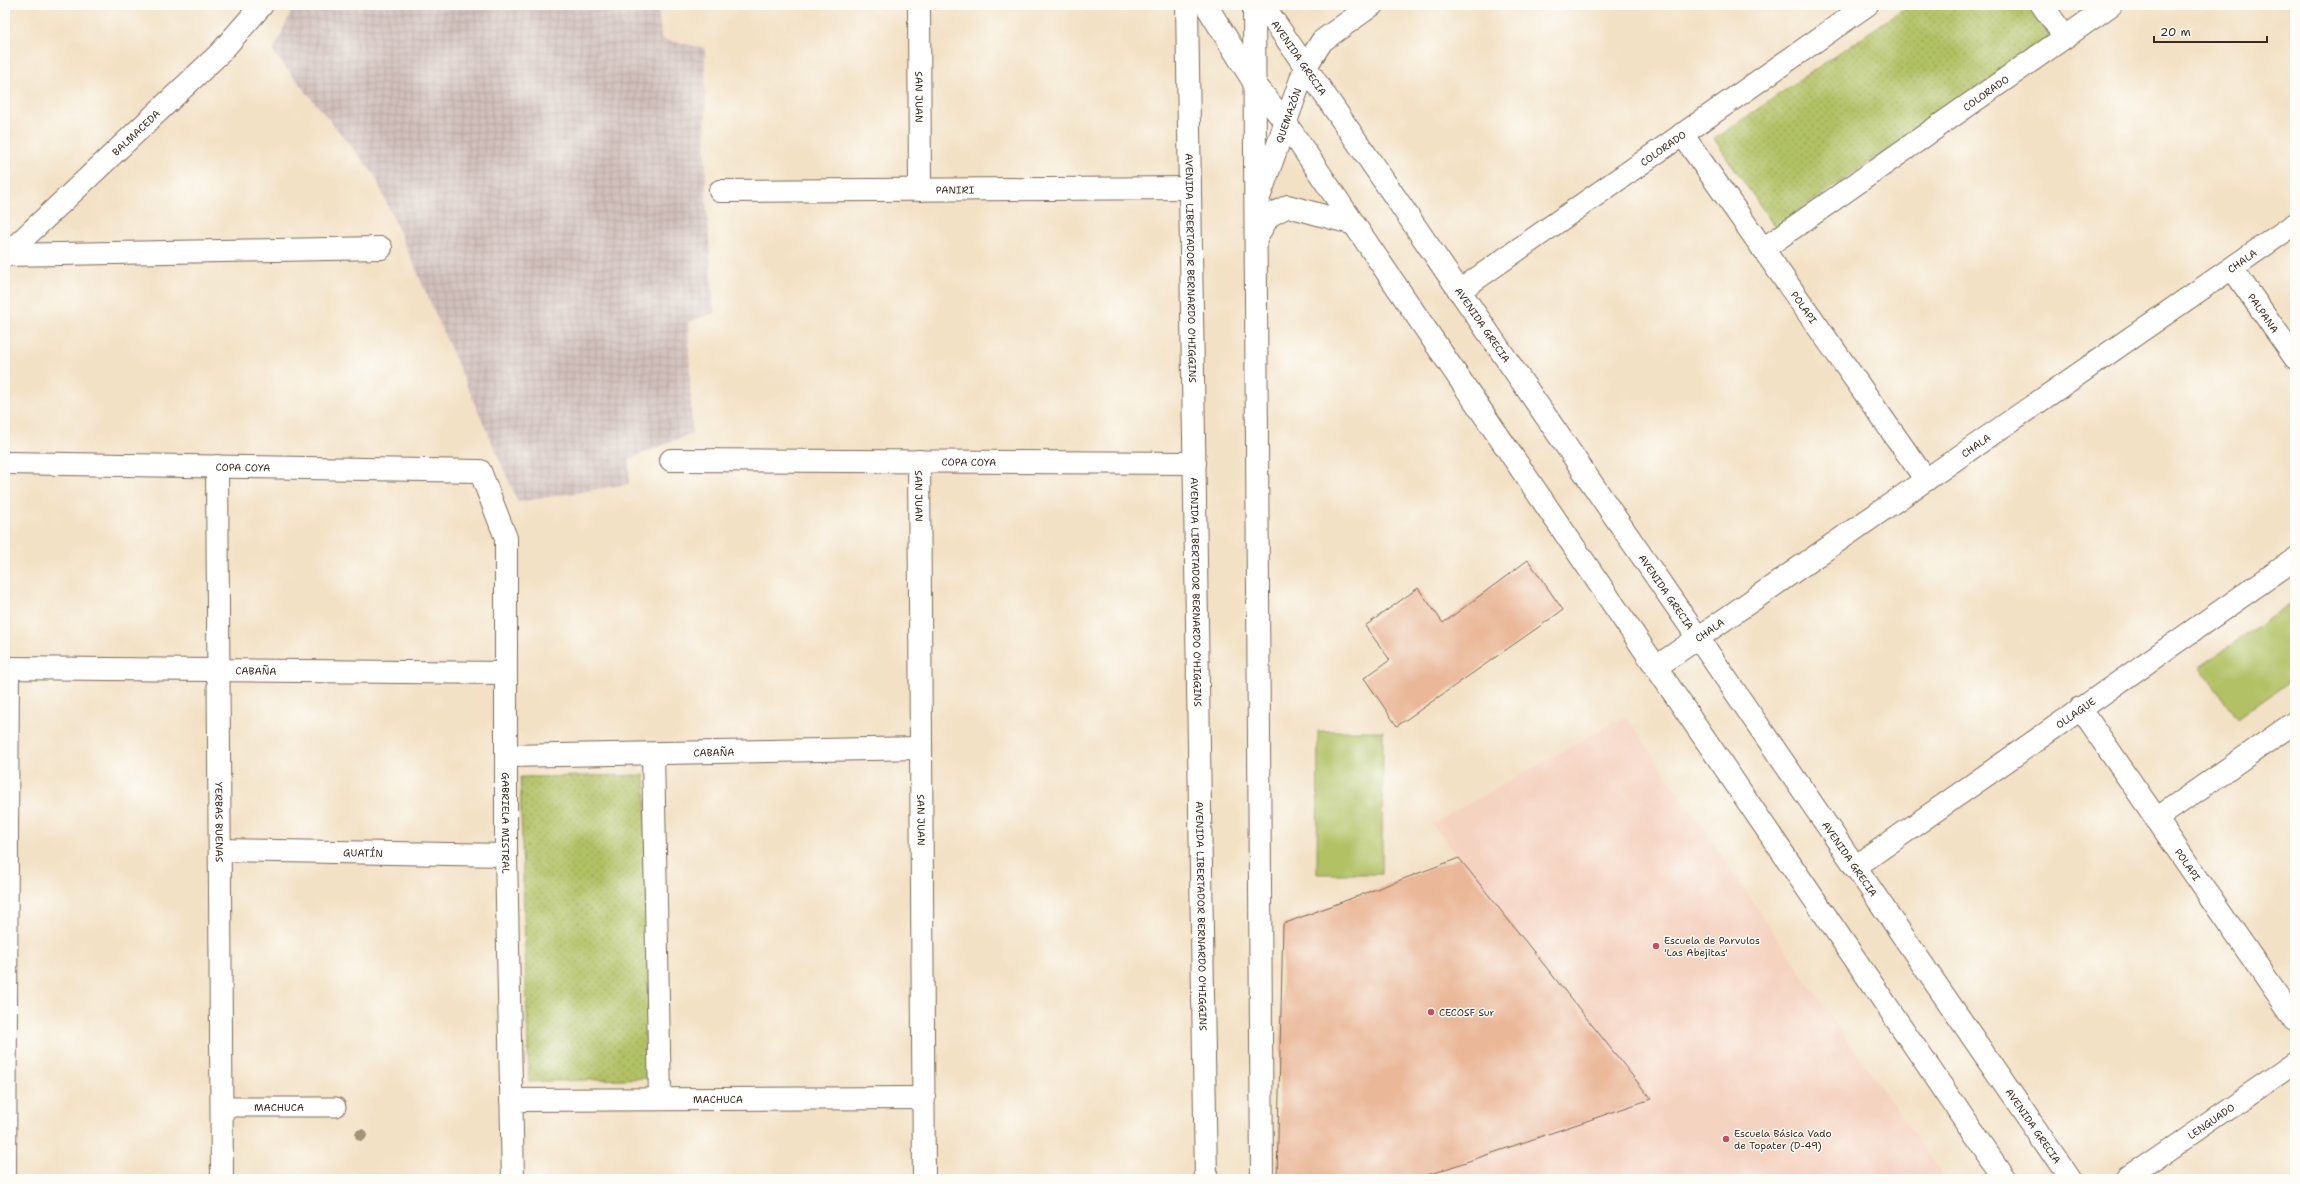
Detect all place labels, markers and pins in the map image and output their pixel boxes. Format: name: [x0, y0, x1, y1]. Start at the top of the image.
place label: Escuela de Parvulos 'Las Abejitas': [1664, 934, 1760, 959]
marker: Escuela de Parvulos 'Las Abejitas': [1651, 941, 1661, 951]
place label: CECOSF Sur: [1439, 1006, 1495, 1019]
marker: CECOSF Sur: [1426, 1007, 1436, 1017]
place label: Escuela Básica Vado de Topater (D-49): [1734, 1127, 1832, 1152]
marker: Escuela Básica Vado de Topater (D-49): [1721, 1134, 1731, 1144]

